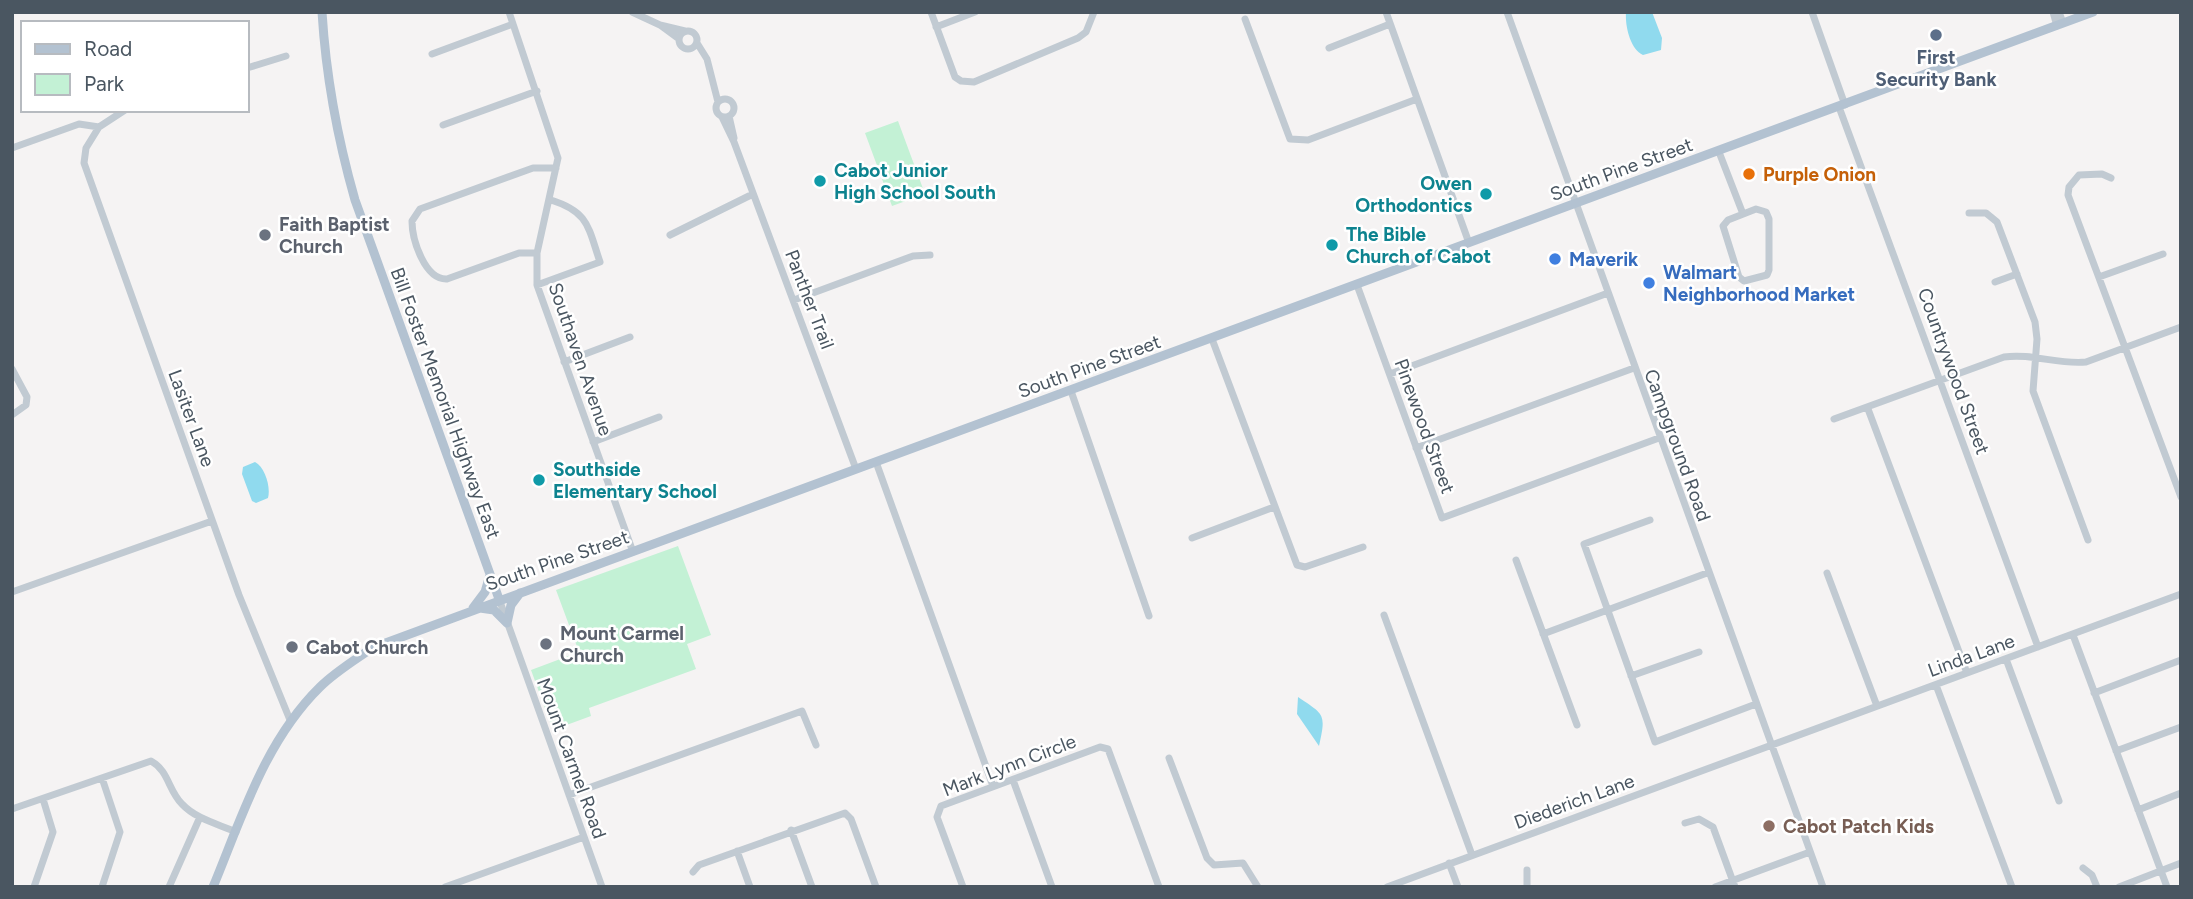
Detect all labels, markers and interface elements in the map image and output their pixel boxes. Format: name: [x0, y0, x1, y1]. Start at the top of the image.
legend: [21, 21, 248, 112]
marker: First Security Bank: [1928, 27, 1944, 43]
text: Road: [84, 36, 132, 61]
place label: First Security Bank: [1875, 46, 1997, 91]
text: Park: [84, 71, 125, 96]
street label: South Pine Street: [1547, 133, 1696, 206]
place label: Cabot Junior High School South: [834, 159, 996, 204]
place label: Purple Onion: [1763, 163, 1876, 186]
marker: Purple Onion: [1741, 166, 1757, 182]
place label: Owen Orthodontics: [1355, 172, 1472, 217]
marker: Cabot Junior High School South: [812, 173, 828, 189]
marker: Owen Orthodontics: [1478, 186, 1494, 202]
place label: Faith Baptist Church: [279, 213, 390, 258]
place label: The Bible Church of Cabot: [1346, 223, 1492, 268]
marker: Faith Baptist Church: [257, 227, 273, 243]
marker: The Bible Church of Cabot: [1324, 237, 1340, 253]
street label: Panther Trail: [780, 246, 839, 352]
place label: Maverik: [1569, 248, 1639, 271]
marker: Maverik: [1547, 251, 1563, 267]
place label: Walmart Neighborhood Market: [1663, 261, 1856, 306]
street label: Bill Foster Memorial Highway East: [386, 264, 505, 542]
marker: Walmart Neighborhood Market: [1641, 275, 1657, 291]
street label: Southaven Avenue: [544, 280, 617, 439]
street label: Countrywood Street: [1913, 285, 1994, 457]
street label: South Pine Street: [1015, 330, 1164, 403]
street label: Pinewood Street: [1389, 356, 1460, 497]
street label: Lasiter Lane: [163, 366, 220, 470]
street label: Campground Road: [1639, 366, 1716, 524]
place label: Southside Elementary School: [553, 458, 717, 503]
marker: Southside Elementary School: [531, 472, 547, 488]
street label: South Pine Street: [482, 525, 632, 596]
place label: Mount Carmel Church: [560, 622, 684, 667]
street label: Linda Lane: [1924, 629, 2018, 682]
place label: Cabot Church: [306, 636, 428, 659]
marker: Mount Carmel Church: [538, 636, 554, 652]
marker: Cabot Church: [284, 639, 300, 655]
street label: Mount Carmel Road: [532, 675, 611, 842]
street label: Mark Lynn Circle: [939, 729, 1079, 801]
street label: Diederich Lane: [1511, 769, 1637, 834]
place label: Cabot Patch Kids: [1783, 815, 1934, 838]
marker: Cabot Patch Kids: [1761, 818, 1777, 834]

